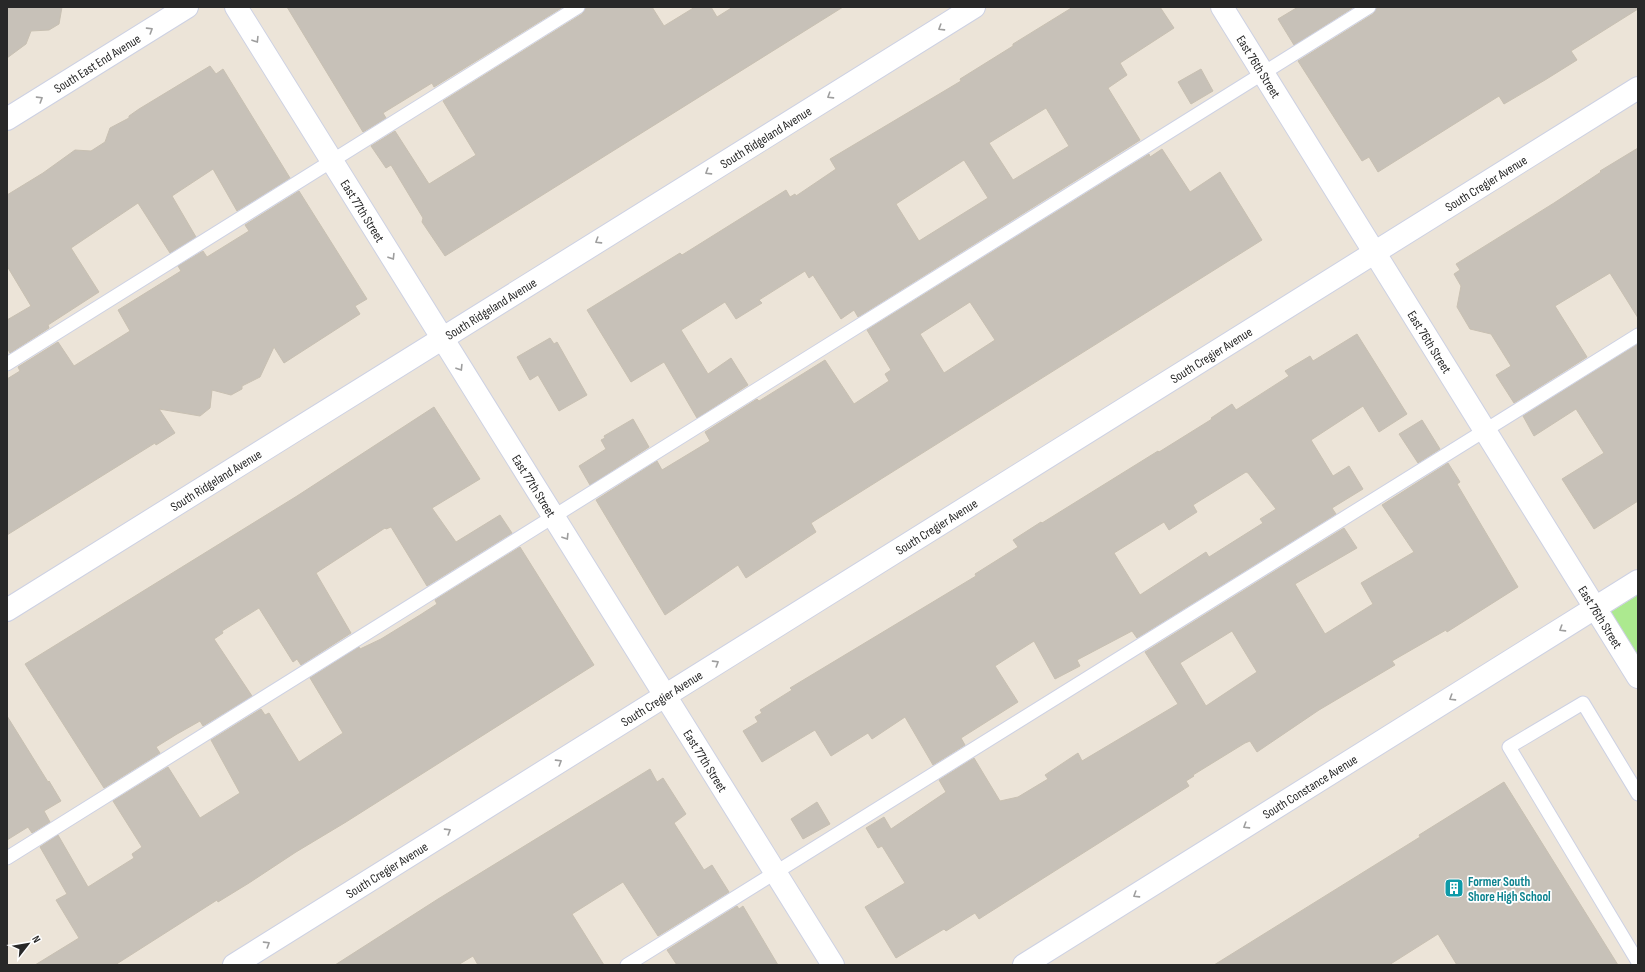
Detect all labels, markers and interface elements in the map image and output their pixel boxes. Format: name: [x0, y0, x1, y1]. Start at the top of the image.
one-way arrow: [938, 23, 945, 30]
one-way arrow: [146, 27, 153, 34]
street label: South East End Avenue: [51, 31, 144, 97]
street label: East 76th Street: [1233, 33, 1284, 101]
one-way arrow: [251, 36, 259, 43]
one-way arrow: [828, 92, 835, 99]
one-way arrow: [36, 96, 43, 103]
street label: South Ridgeland Avenue: [717, 103, 815, 172]
street label: South Cregier Avenue: [1442, 152, 1530, 215]
one-way arrow: [705, 168, 712, 175]
street label: East 77th Street: [337, 177, 388, 245]
one-way arrow: [595, 236, 602, 244]
one-way arrow: [387, 253, 394, 260]
street label: South Ridgeland Avenue: [443, 275, 540, 344]
street label: East 76th Street: [1403, 308, 1454, 377]
street label: South Cregier Avenue: [1168, 324, 1256, 387]
one-way arrow: [456, 364, 463, 371]
street label: South Ridgeland Avenue: [168, 446, 265, 515]
street label: East 77th Street: [508, 452, 559, 520]
street label: South Cregier Avenue: [893, 496, 981, 559]
one-way arrow: [562, 533, 569, 540]
street label: East 76th Street: [1574, 583, 1625, 652]
one-way arrow: [1559, 624, 1566, 631]
one-way arrow: [712, 661, 719, 668]
street label: South Cregier Avenue: [618, 667, 706, 730]
one-way arrow: [1449, 693, 1456, 700]
street label: East 77th Street: [679, 727, 730, 795]
street label: South Constance Avenue: [1260, 752, 1361, 823]
one-way arrow: [554, 760, 561, 767]
one-way arrow: [1244, 821, 1251, 828]
one-way arrow: [444, 828, 451, 836]
street label: South Cregier Avenue: [343, 839, 431, 902]
place label: Former South Shore High School: [1468, 874, 1551, 905]
building icon: Former South Shore High School: [1443, 877, 1465, 899]
one-way arrow: [1133, 890, 1140, 897]
north arrow: [8, 924, 48, 964]
text: N: [29, 933, 43, 945]
one-way arrow: [263, 942, 270, 949]

